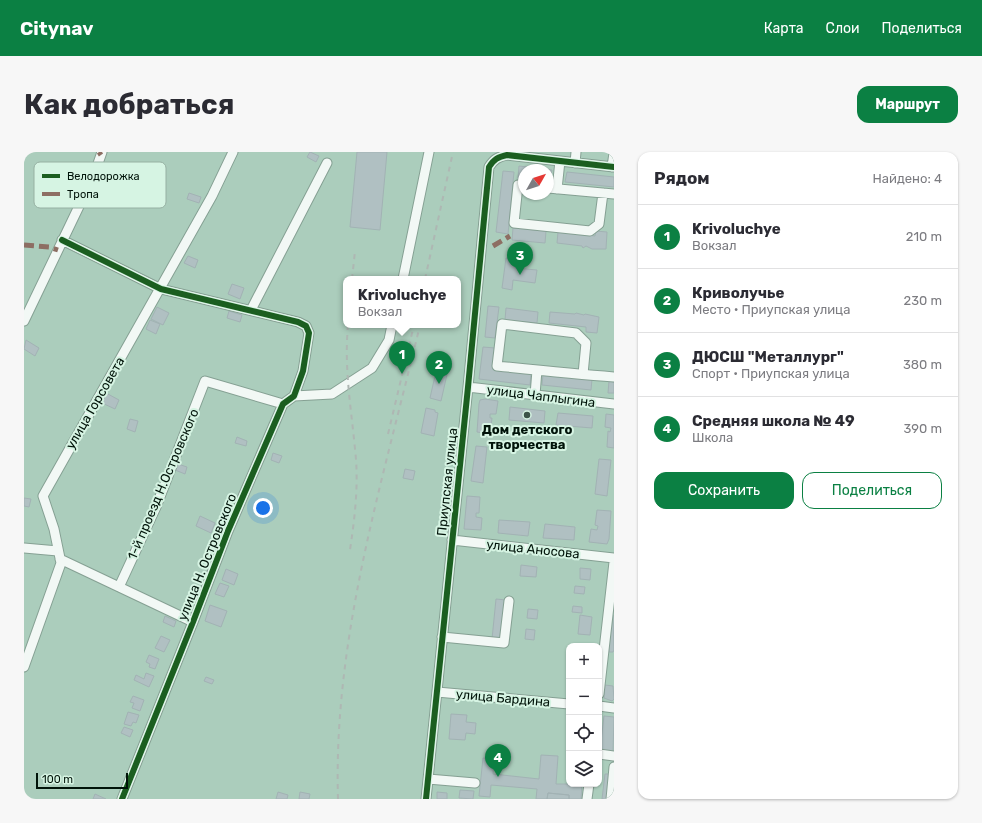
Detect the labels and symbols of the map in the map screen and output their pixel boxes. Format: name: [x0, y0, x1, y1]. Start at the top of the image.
legend: [34, 162, 166, 208]
north arrow: [518, 164, 554, 200]
text: Велодорожка: [67, 170, 140, 183]
text: Тропа: [67, 188, 99, 201]
pin: 3: [507, 242, 533, 275]
pin: 1: [389, 341, 415, 374]
pin: 2: [426, 351, 452, 384]
street label: улица Горсовета: [63, 354, 127, 452]
street label: улица Чаплыгина: [486, 382, 596, 410]
street label: 1-й проезд Н.Островского: [124, 406, 202, 562]
marker: Дом детского творчества: [522, 410, 532, 420]
place label: Дом детского творчества: [482, 422, 572, 452]
street label: Приупская улица: [434, 427, 460, 537]
street label: улица Н. Островского: [175, 491, 239, 623]
your location: [253, 498, 273, 518]
street label: улица Аносова: [486, 537, 580, 561]
street label: улица Бардина: [455, 686, 551, 710]
pin: 4: [485, 744, 511, 777]
scale bar: [36, 771, 128, 790]

